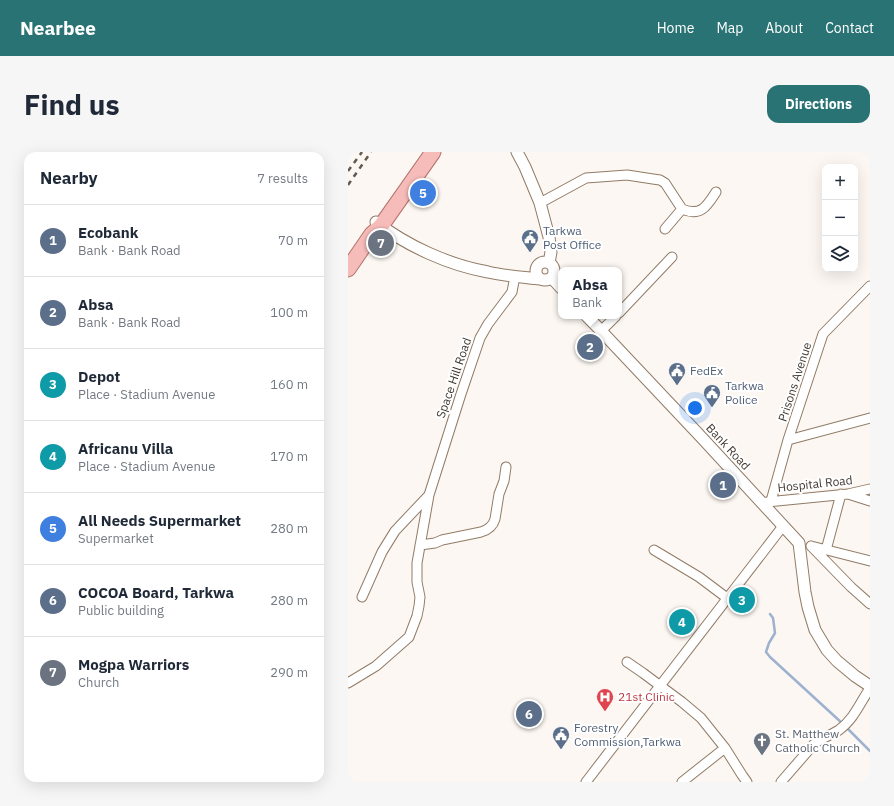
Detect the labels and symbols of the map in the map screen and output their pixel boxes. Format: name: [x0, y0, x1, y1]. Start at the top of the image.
pin: 5: [410, 178, 436, 208]
place label: Tarkwa Post Office: [543, 223, 602, 252]
pin: 7: [368, 228, 394, 258]
public building icon: Tarkwa Post Office: [520, 228, 540, 253]
pin: 2: [577, 332, 603, 362]
street label: Space Hill Road: [433, 336, 474, 420]
street label: Prisons Avenue: [775, 340, 815, 423]
public building icon: FedEx: [667, 361, 687, 386]
place label: FedEx: [690, 363, 723, 378]
place label: Tarkwa Police: [725, 378, 764, 407]
public building icon: Tarkwa Police: [702, 383, 722, 408]
your location: [685, 398, 705, 418]
street label: Bank Road: [703, 420, 754, 473]
pin: 1: [710, 470, 736, 500]
street label: Hospital Road: [777, 472, 853, 495]
pin: 3: [729, 585, 755, 615]
pin: 4: [669, 607, 695, 637]
hospital icon: 21st Clinic: [595, 687, 615, 712]
place label: 21st Clinic: [618, 689, 675, 704]
pin: 6: [516, 699, 542, 729]
place label: Forestry Commission,Tarkwa: [574, 720, 682, 749]
public building icon: Forestry Commission,Tarkwa: [551, 725, 571, 750]
place label: St. Matthew Catholic Church: [775, 726, 860, 755]
church icon: St. Matthew Catholic Church: [752, 731, 772, 756]

